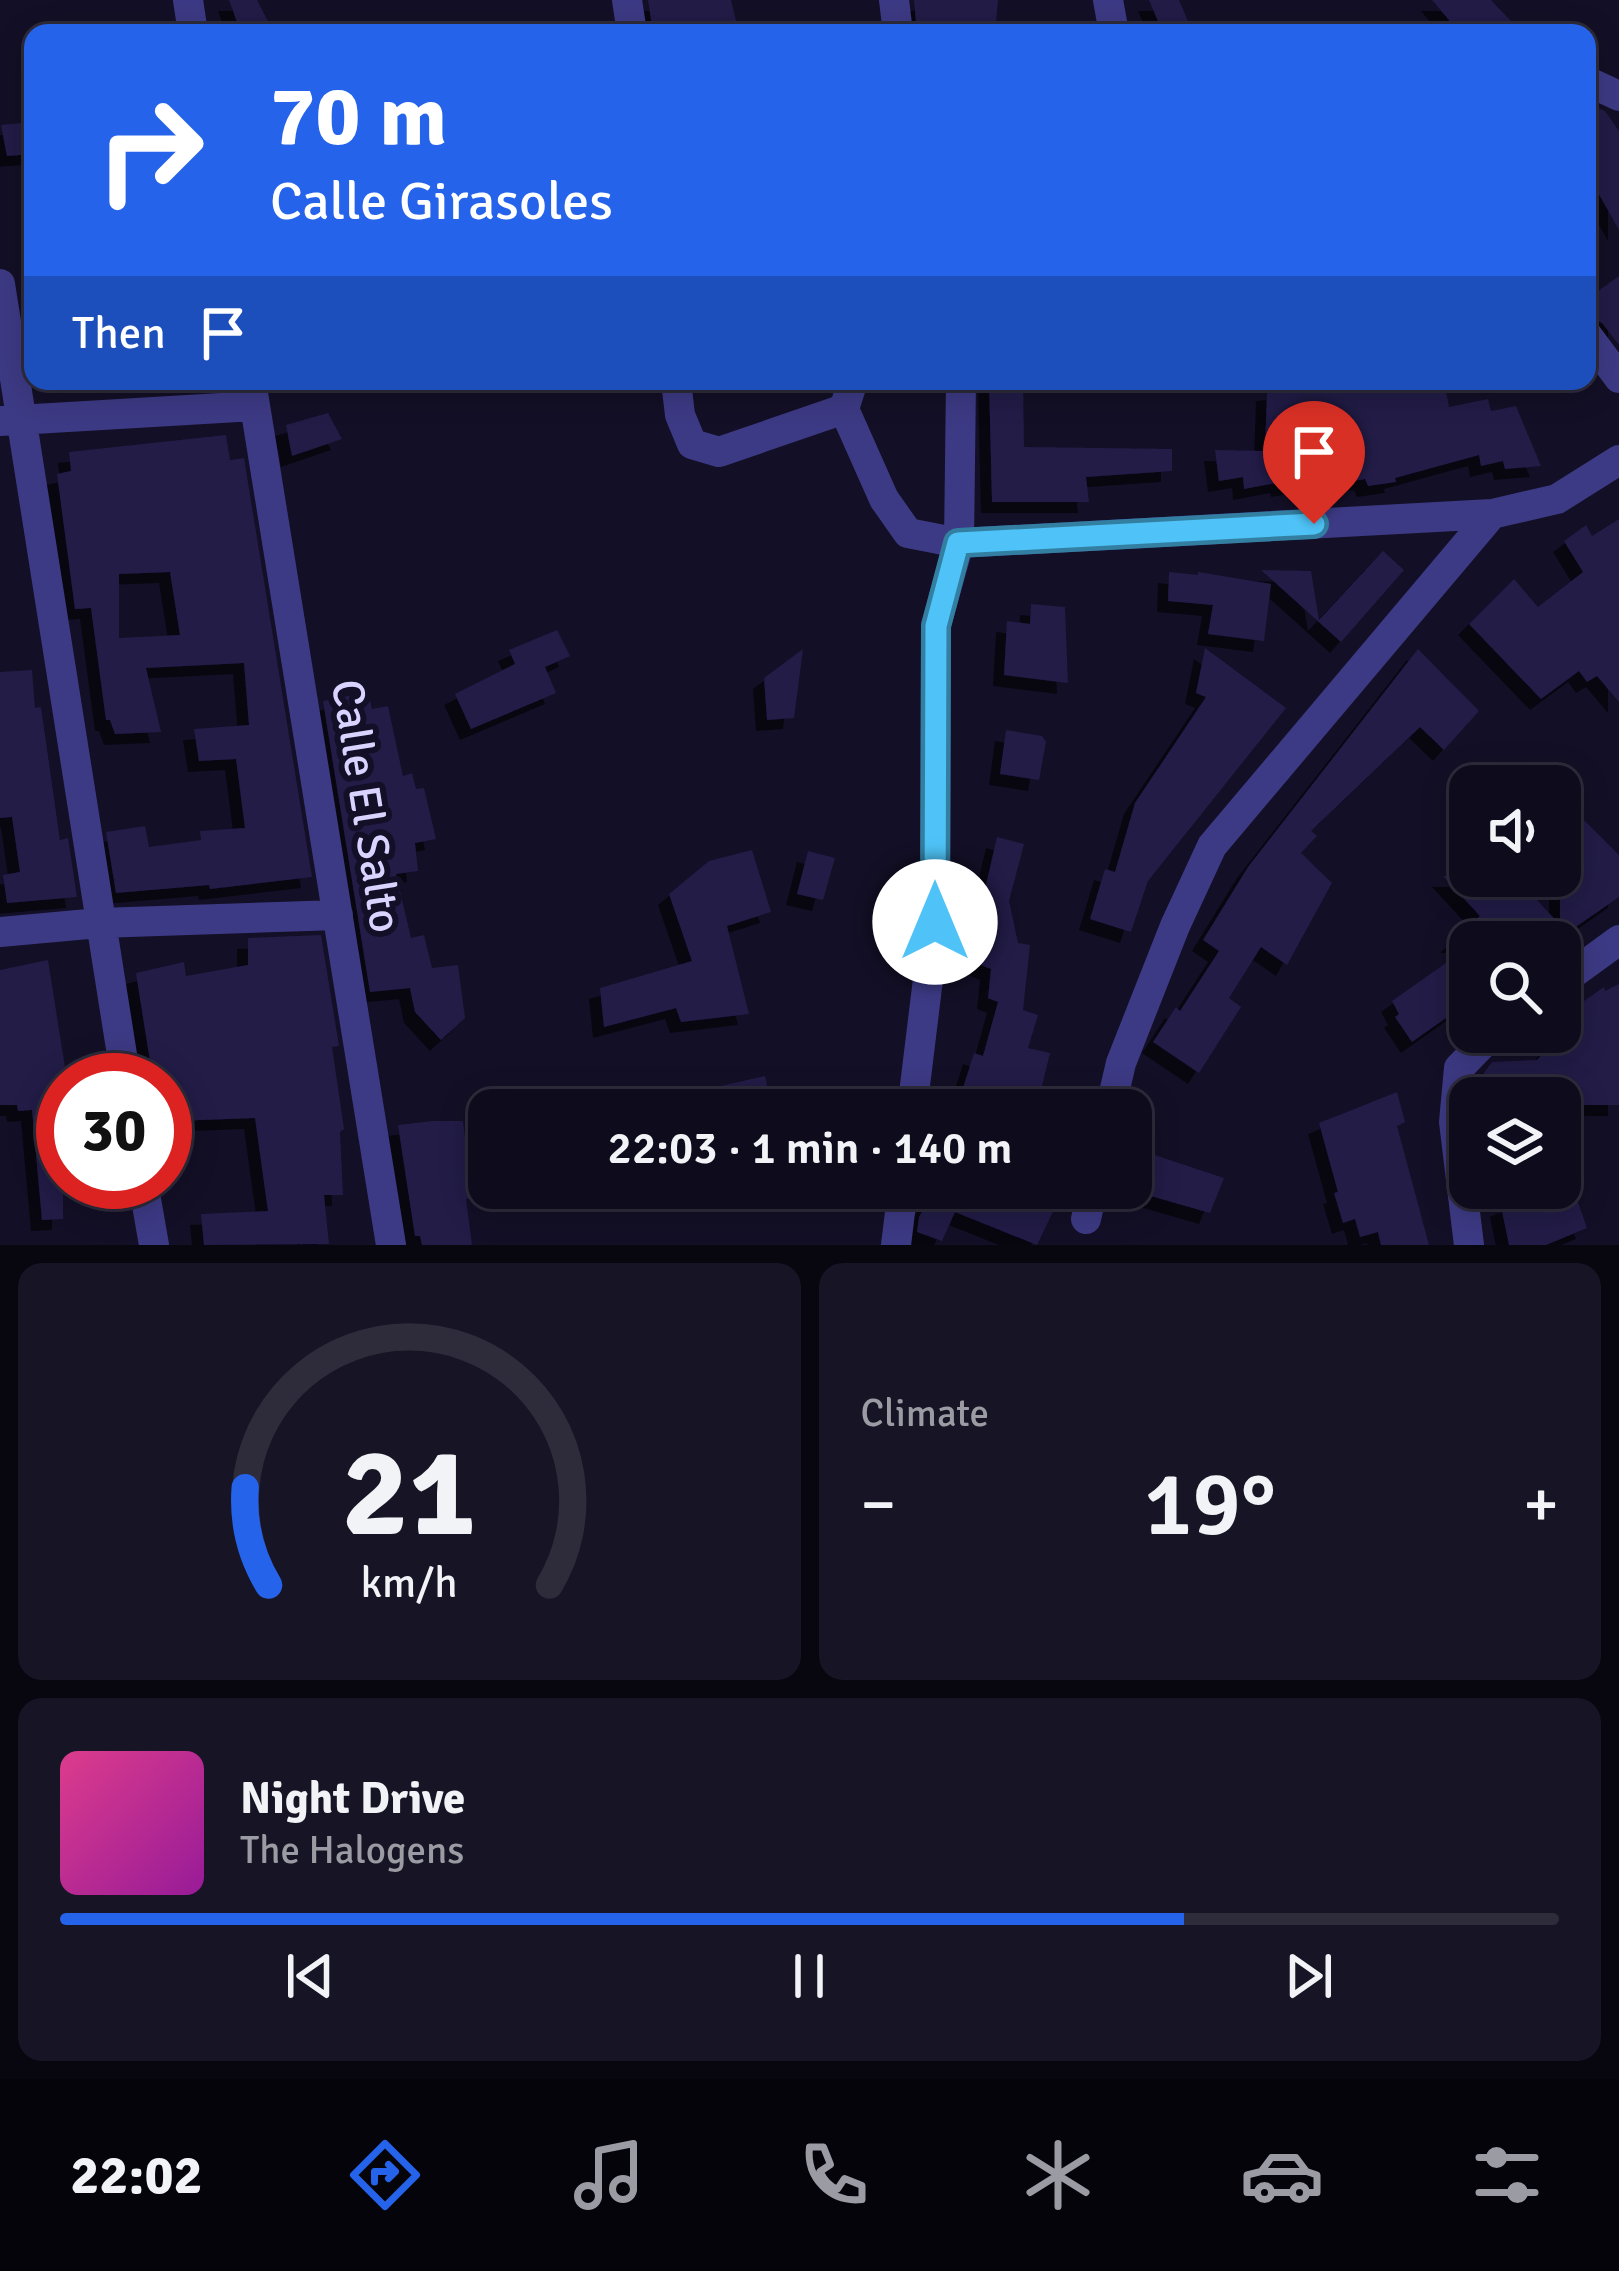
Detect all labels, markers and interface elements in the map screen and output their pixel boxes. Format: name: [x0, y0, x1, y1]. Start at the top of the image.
text: 70 m: [270, 65, 447, 169]
icon: right: [72, 72, 228, 228]
text: Calle Girasoles: [270, 168, 613, 235]
icon: arrive: [190, 300, 256, 366]
text: Then: [72, 306, 166, 361]
pin: [1263, 401, 1365, 524]
icon: arrive: [1281, 419, 1347, 485]
street label: Calle El Salto: [319, 676, 413, 936]
map controls: [1449, 765, 1581, 1209]
button: sound: [1449, 765, 1581, 897]
position arrow: [872, 859, 998, 985]
button: search: [1449, 921, 1581, 1053]
speed limit sign: 30: [36, 1053, 192, 1209]
button: layers: [1449, 1077, 1581, 1209]
text: 22:03 · 1 min · 140 m: [608, 1121, 1012, 1176]
text: Climate: [861, 1389, 989, 1437]
text: 21: [342, 1417, 477, 1570]
text: 19°: [1144, 1449, 1276, 1560]
text: −: [861, 1464, 896, 1545]
text: +: [1523, 1464, 1559, 1545]
text: km/h: [361, 1556, 458, 1609]
text: Night Drive: [240, 1771, 465, 1826]
text: The Halogens: [240, 1826, 464, 1874]
icon: previous: [277, 1943, 343, 2009]
icon: pause: [776, 1943, 842, 2009]
icon: next: [1276, 1943, 1342, 2009]
icon: directions: [343, 2133, 427, 2217]
icon: music: [567, 2133, 651, 2217]
icon: phone: [792, 2133, 876, 2217]
icon: climate: [1016, 2133, 1100, 2217]
icon: car: [1240, 2133, 1324, 2217]
icon: filters: [1465, 2133, 1549, 2217]
text: 22:02: [70, 2142, 203, 2209]

